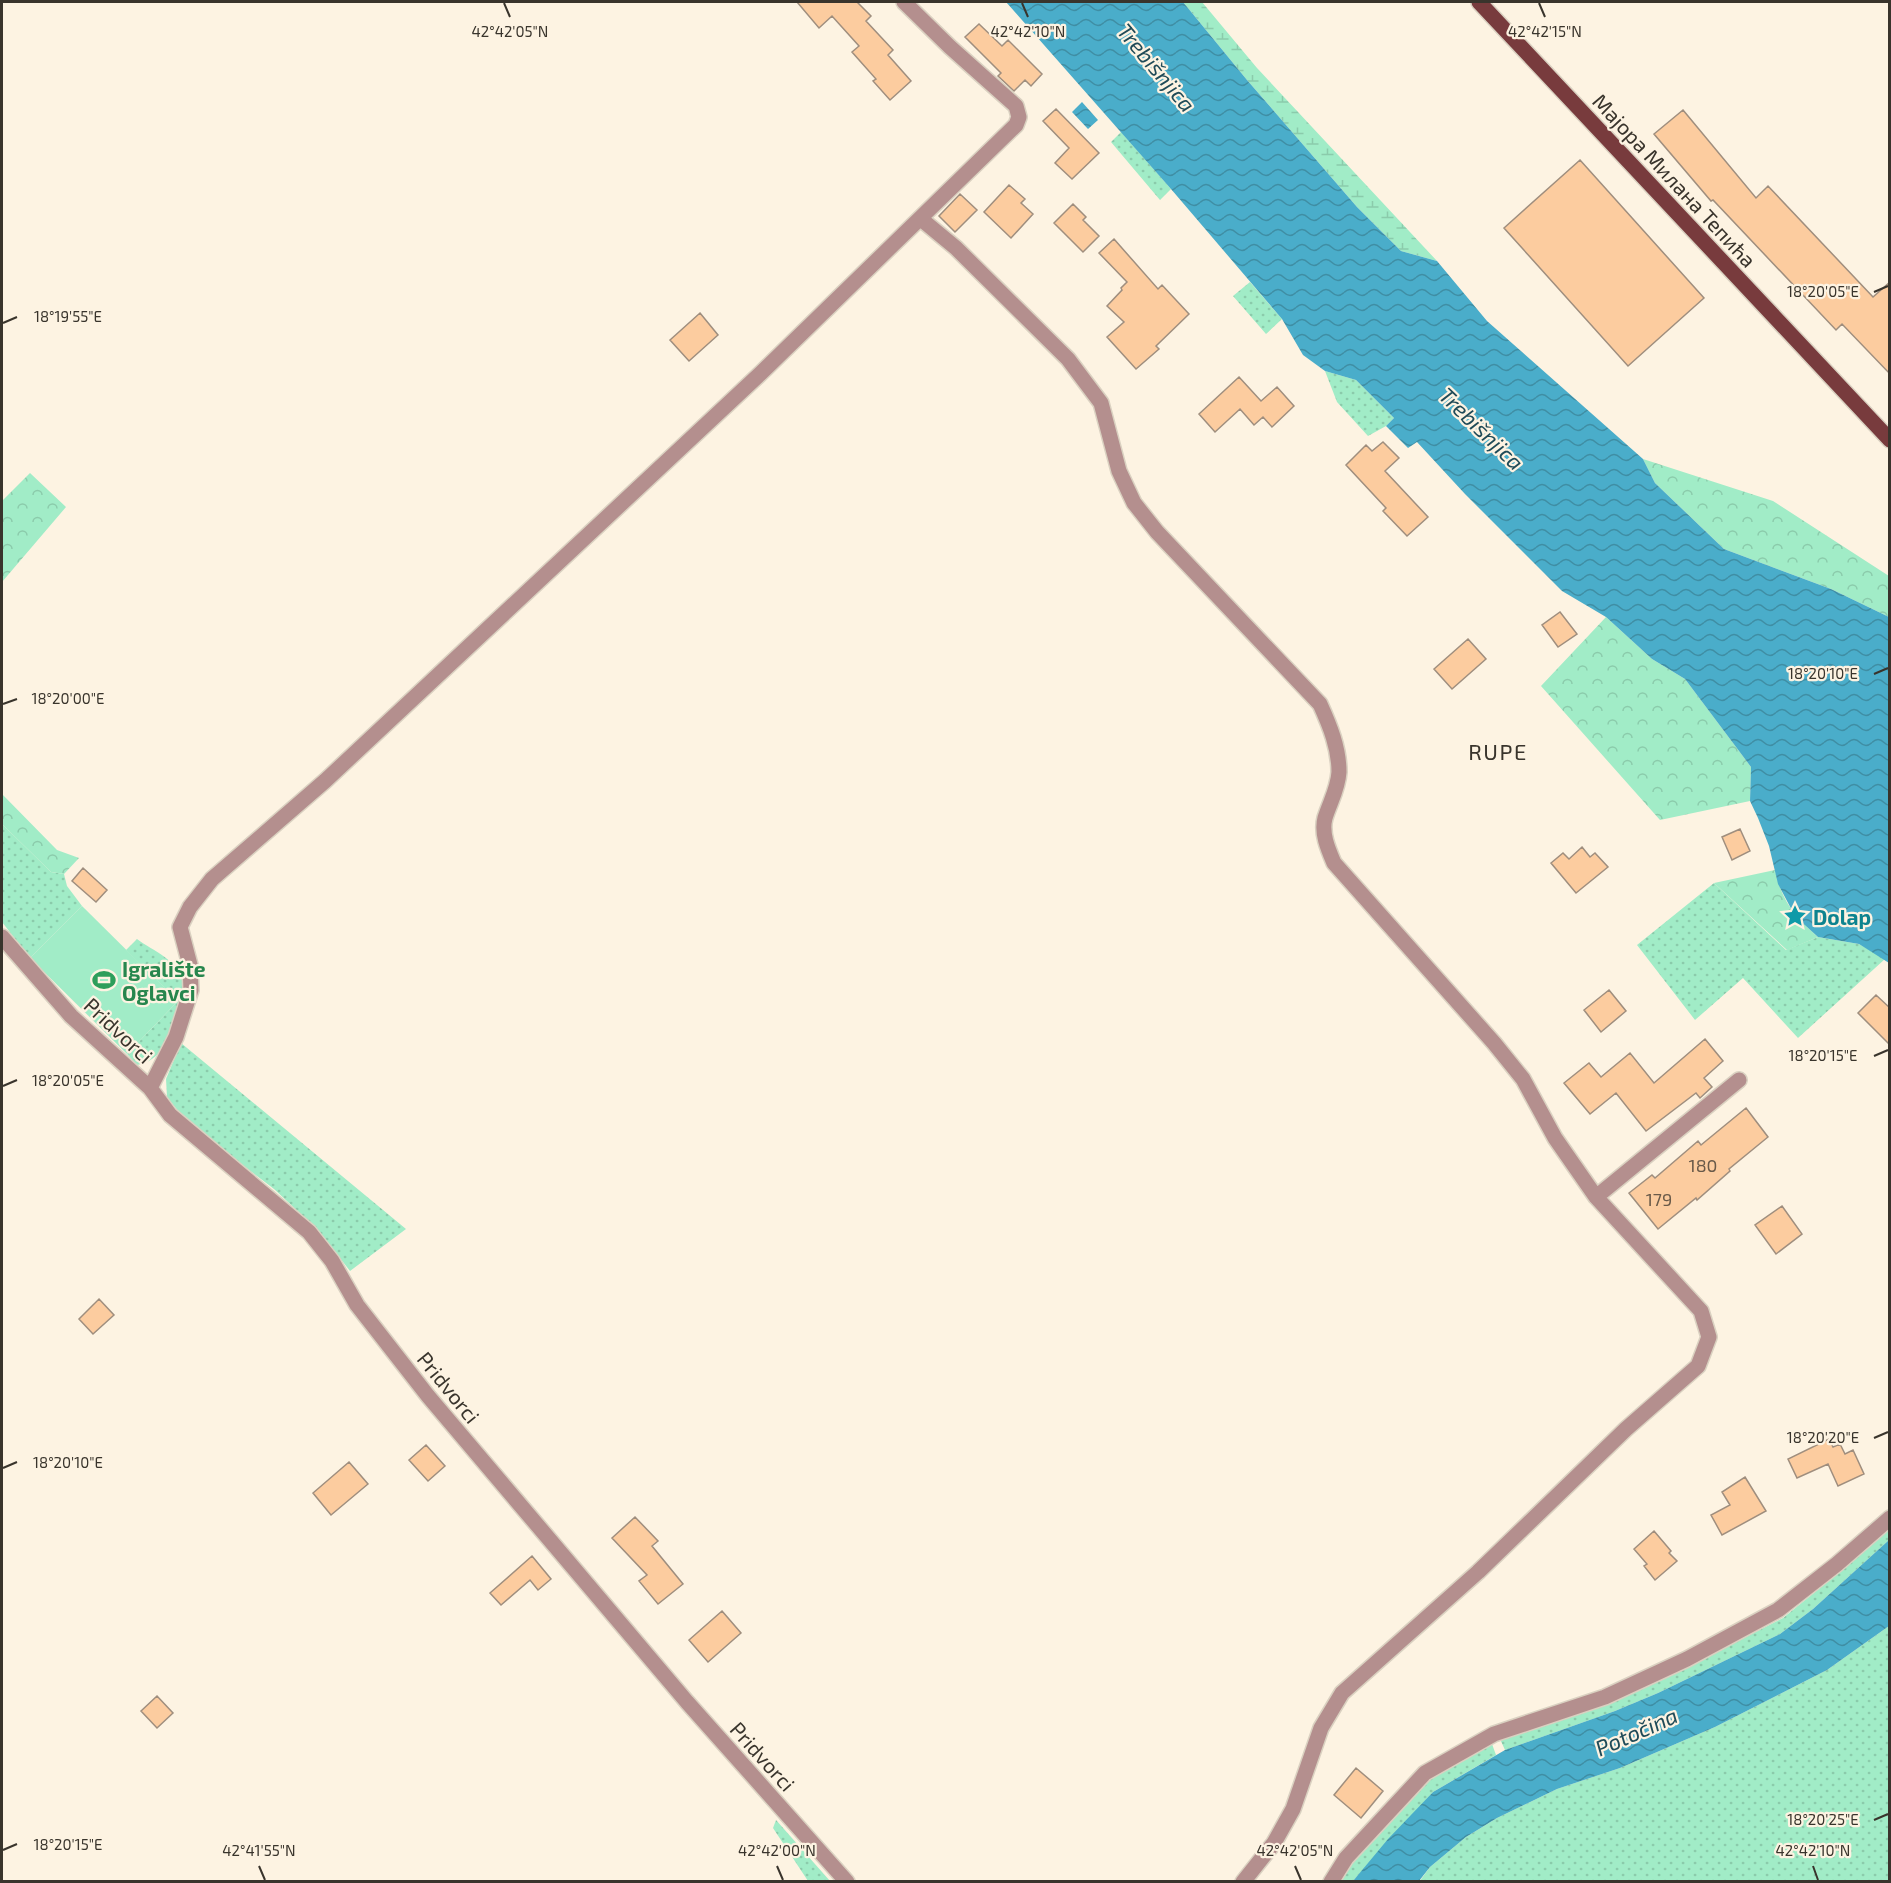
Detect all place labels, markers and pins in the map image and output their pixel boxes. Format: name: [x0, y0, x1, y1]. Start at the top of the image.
place icon: Dolap: [1782, 903, 1808, 929]
place label: Dolap: [1813, 904, 1871, 929]
place label: Igralište Oglavci: [122, 956, 206, 1005]
sports icon: Igralište Oglavci: [91, 967, 117, 993]

